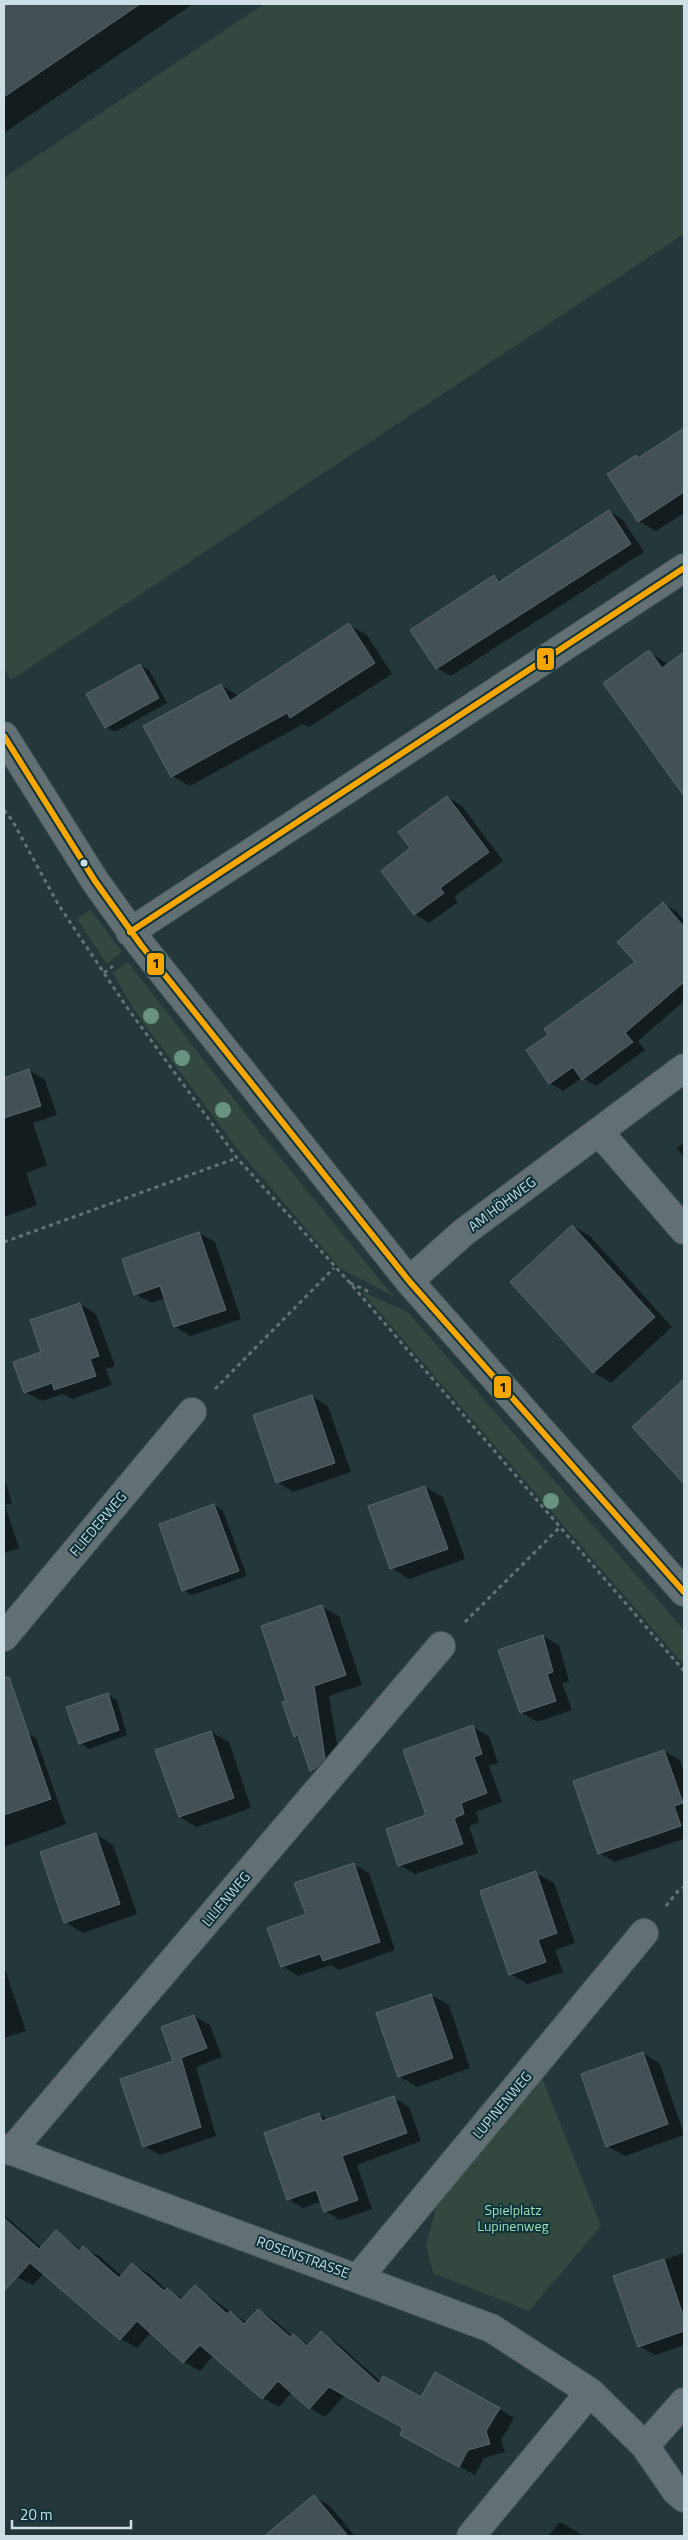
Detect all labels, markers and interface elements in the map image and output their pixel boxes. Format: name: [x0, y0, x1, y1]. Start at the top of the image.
line badge: 1: [536, 647, 555, 671]
text: 1: [542, 648, 550, 669]
unlabelled marker: [79, 858, 89, 868]
line badge: 1: [146, 952, 165, 976]
text: 1: [152, 952, 160, 973]
street label: AM HÖHWEG: [463, 1171, 540, 1236]
line badge: 1: [493, 1375, 512, 1399]
text: 1: [499, 1376, 507, 1397]
street label: FLIEDERWEG: [64, 1487, 131, 1561]
street label: LILIENWEG: [196, 1867, 255, 1931]
street label: LUPINENWEG: [467, 2066, 536, 2143]
park label: Spielplatz Lupinenweg: [477, 2199, 549, 2236]
street label: ROSENSTRASSE: [254, 2230, 353, 2283]
scale bar: [12, 2498, 131, 2530]
text: 20 m: [20, 2503, 53, 2526]

